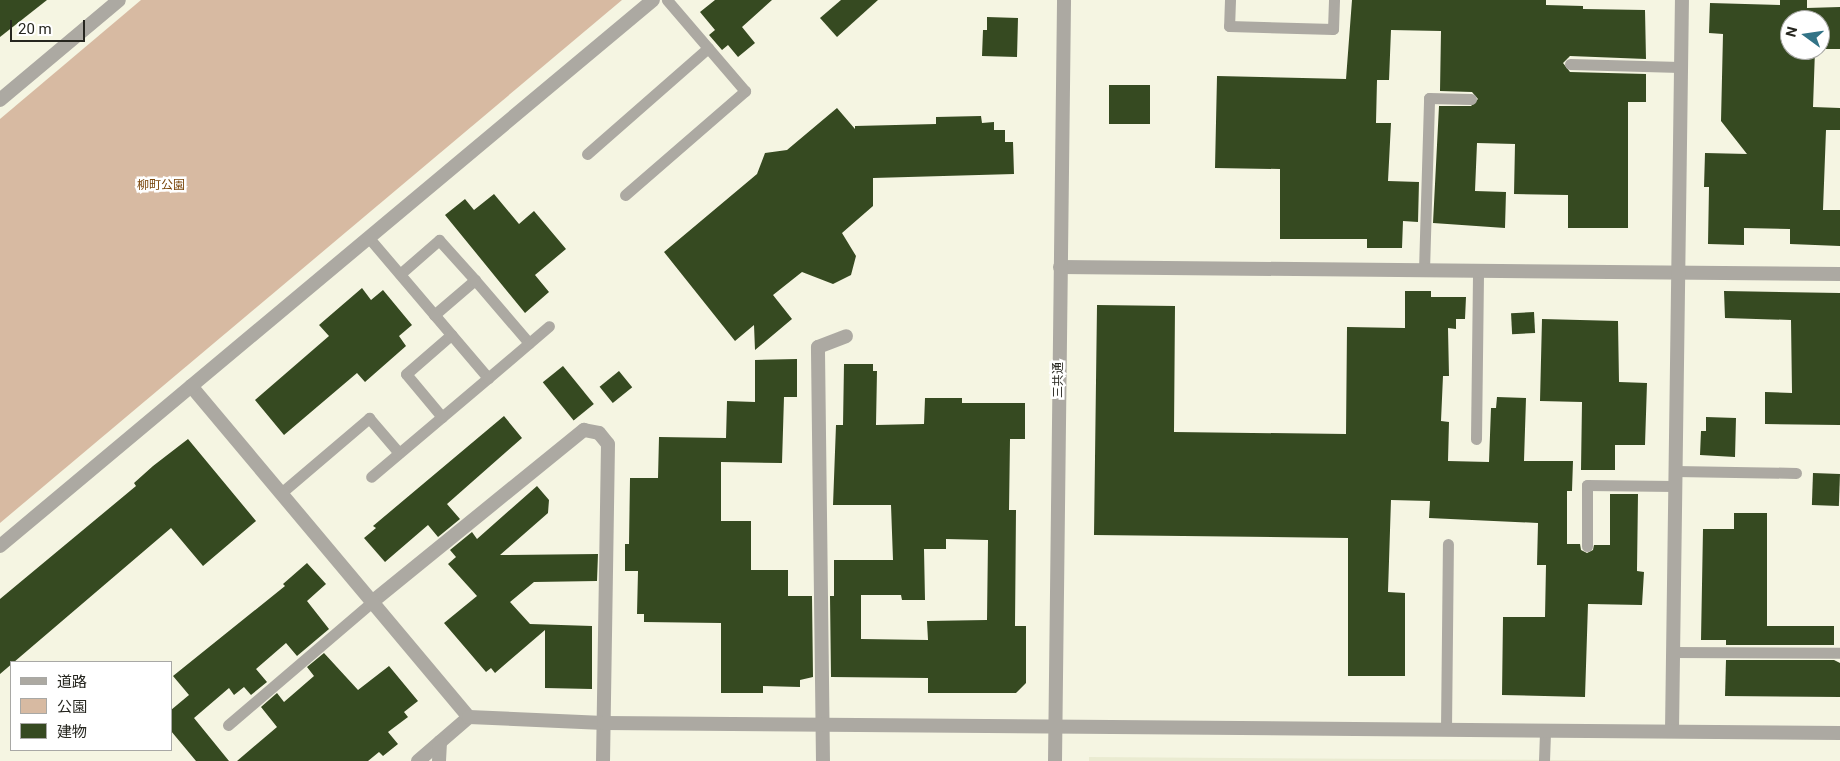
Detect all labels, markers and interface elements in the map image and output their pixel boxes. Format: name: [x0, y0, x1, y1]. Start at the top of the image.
scale bar: [12, 10, 88, 42]
north arrow: [1780, 10, 1830, 60]
text: 20 m: [18, 20, 52, 38]
text: N: [1782, 25, 1800, 38]
park label: 柳町公園: [137, 179, 185, 193]
street label: 三共通: [1052, 362, 1066, 398]
legend: [10, 661, 172, 751]
text: 道路: [57, 673, 87, 691]
text: 公園: [57, 698, 87, 716]
text: 建物: [57, 723, 87, 741]

